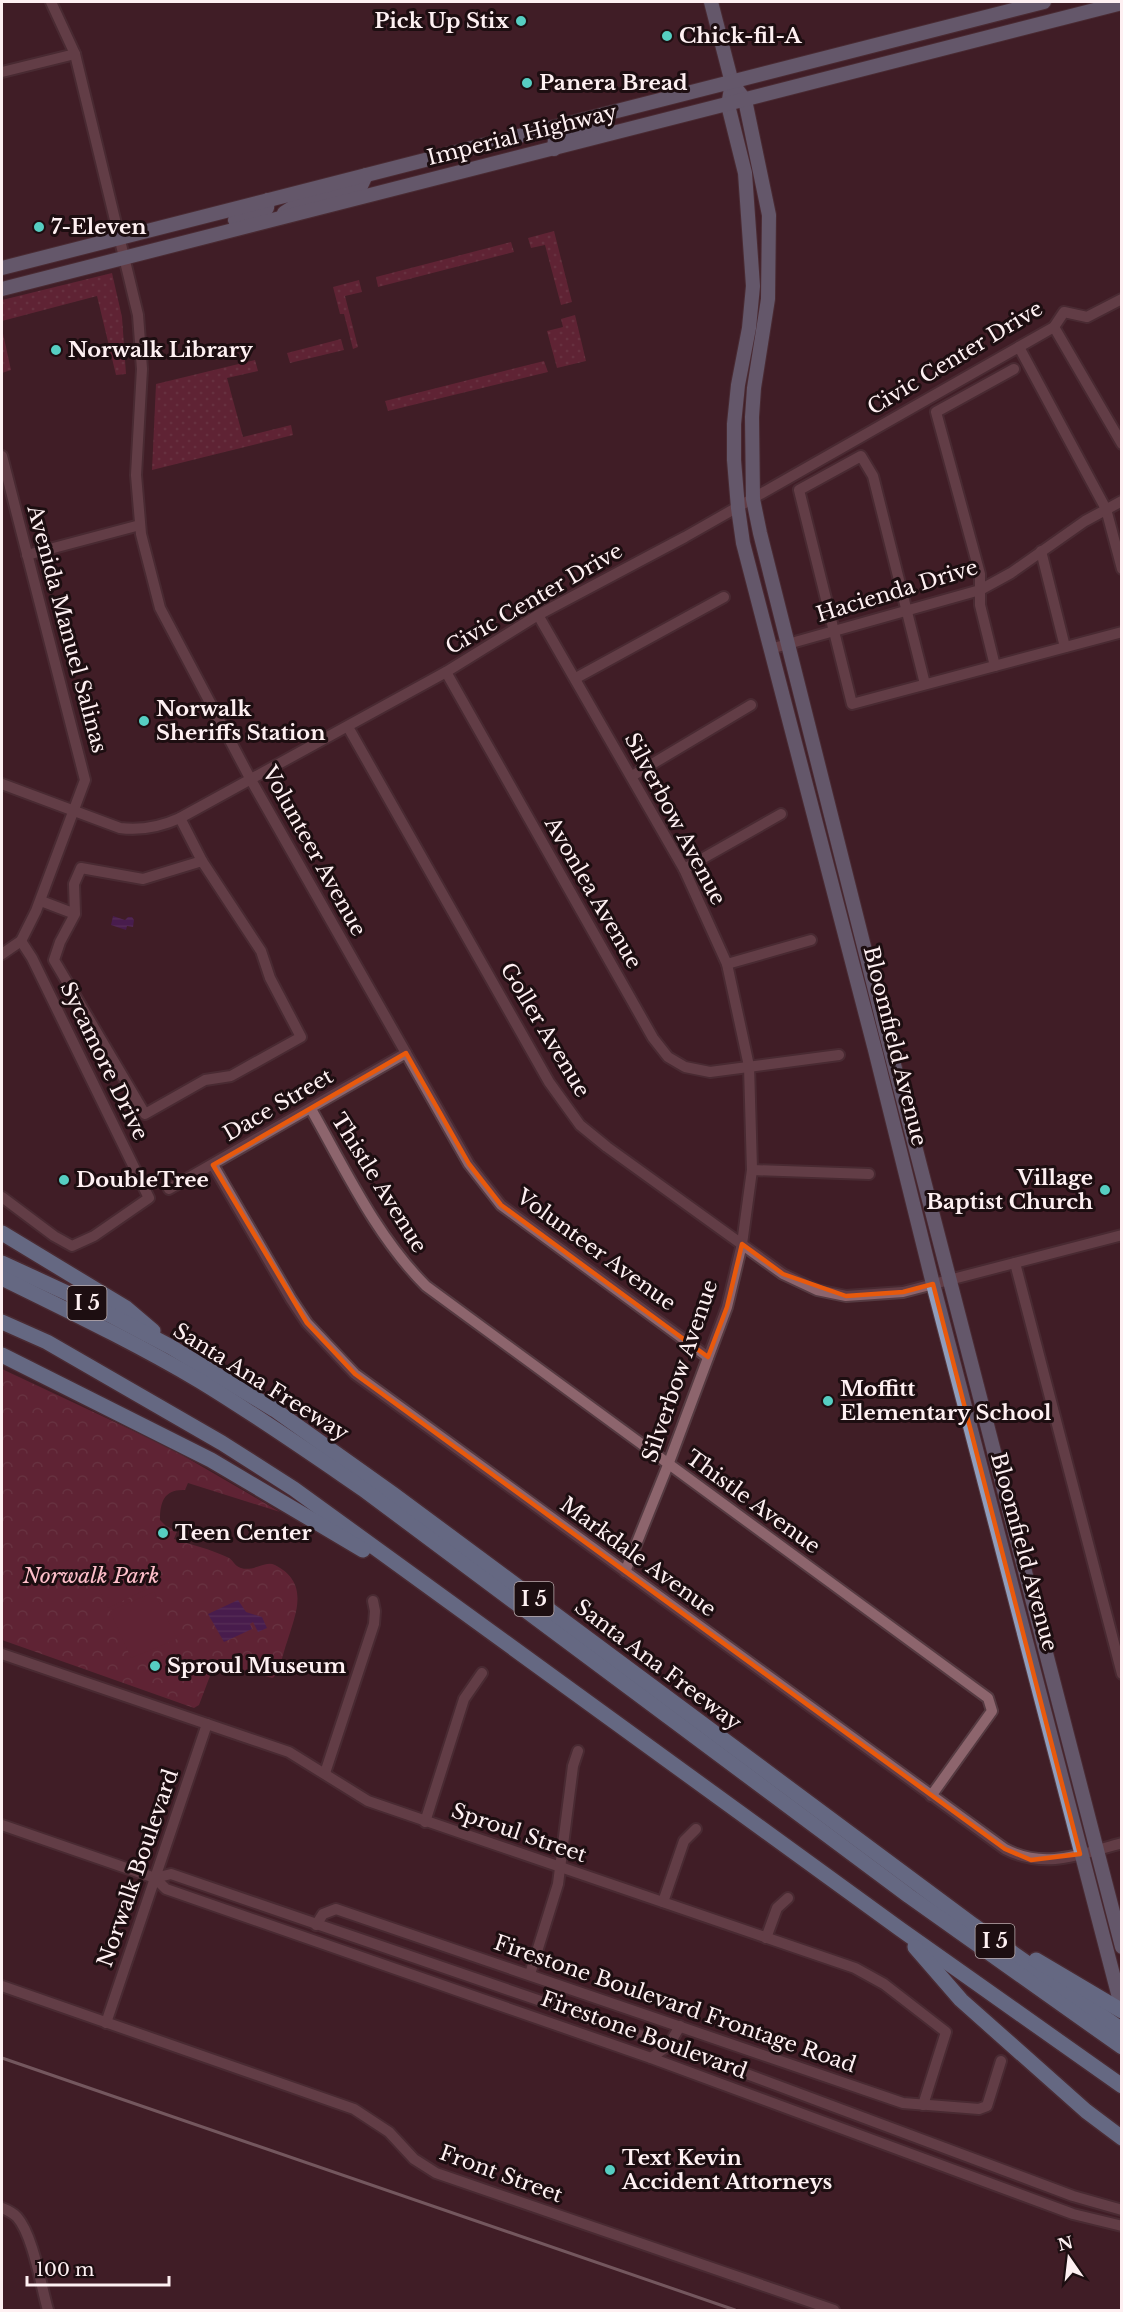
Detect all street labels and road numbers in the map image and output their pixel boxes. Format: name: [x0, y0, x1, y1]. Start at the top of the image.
street label: Imperial Highway: [424, 99, 620, 171]
street label: Civic Center Drive: [863, 295, 1047, 421]
street label: Avenida Manuel Salinas: [21, 501, 113, 756]
street label: Civic Center Drive: [441, 538, 627, 660]
street label: Hacienda Drive: [813, 554, 981, 628]
street label: Silverbow Avenue: [619, 728, 731, 910]
street label: Volunteer Avenue: [256, 761, 372, 941]
street label: Avonlea Avenue: [538, 812, 647, 974]
street label: Bloomfield Avenue: [858, 943, 932, 1149]
street label: Goller Avenue: [495, 958, 595, 1102]
street label: Sycamore Drive: [54, 977, 154, 1145]
street label: Dace Street: [218, 1063, 338, 1147]
street label: Thistle Avenue: [326, 1108, 432, 1258]
street label: Volunteer Avenue: [511, 1183, 681, 1316]
street label: Silverbow Avenue: [637, 1276, 723, 1466]
road number: I 5: [68, 1286, 106, 1320]
street label: Santa Ana Freeway: [168, 1317, 354, 1447]
street label: Thistle Avenue: [681, 1444, 825, 1560]
street label: Bloomfield Avenue: [985, 1450, 1063, 1654]
street label: Markdale Avenue: [555, 1492, 721, 1622]
road number: I 5: [514, 1582, 554, 1616]
street label: Santa Ana Freeway: [569, 1594, 747, 1737]
street label: Norwalk Boulevard: [92, 1766, 184, 1970]
street label: Sproul Street: [448, 1798, 590, 1868]
road number: I 5: [976, 1924, 1014, 1958]
street label: Firestone Boulevard Frontage Road: [491, 1930, 859, 2078]
street label: Firestone Boulevard: [538, 1986, 750, 2084]
street label: Front Street: [436, 2140, 566, 2208]

